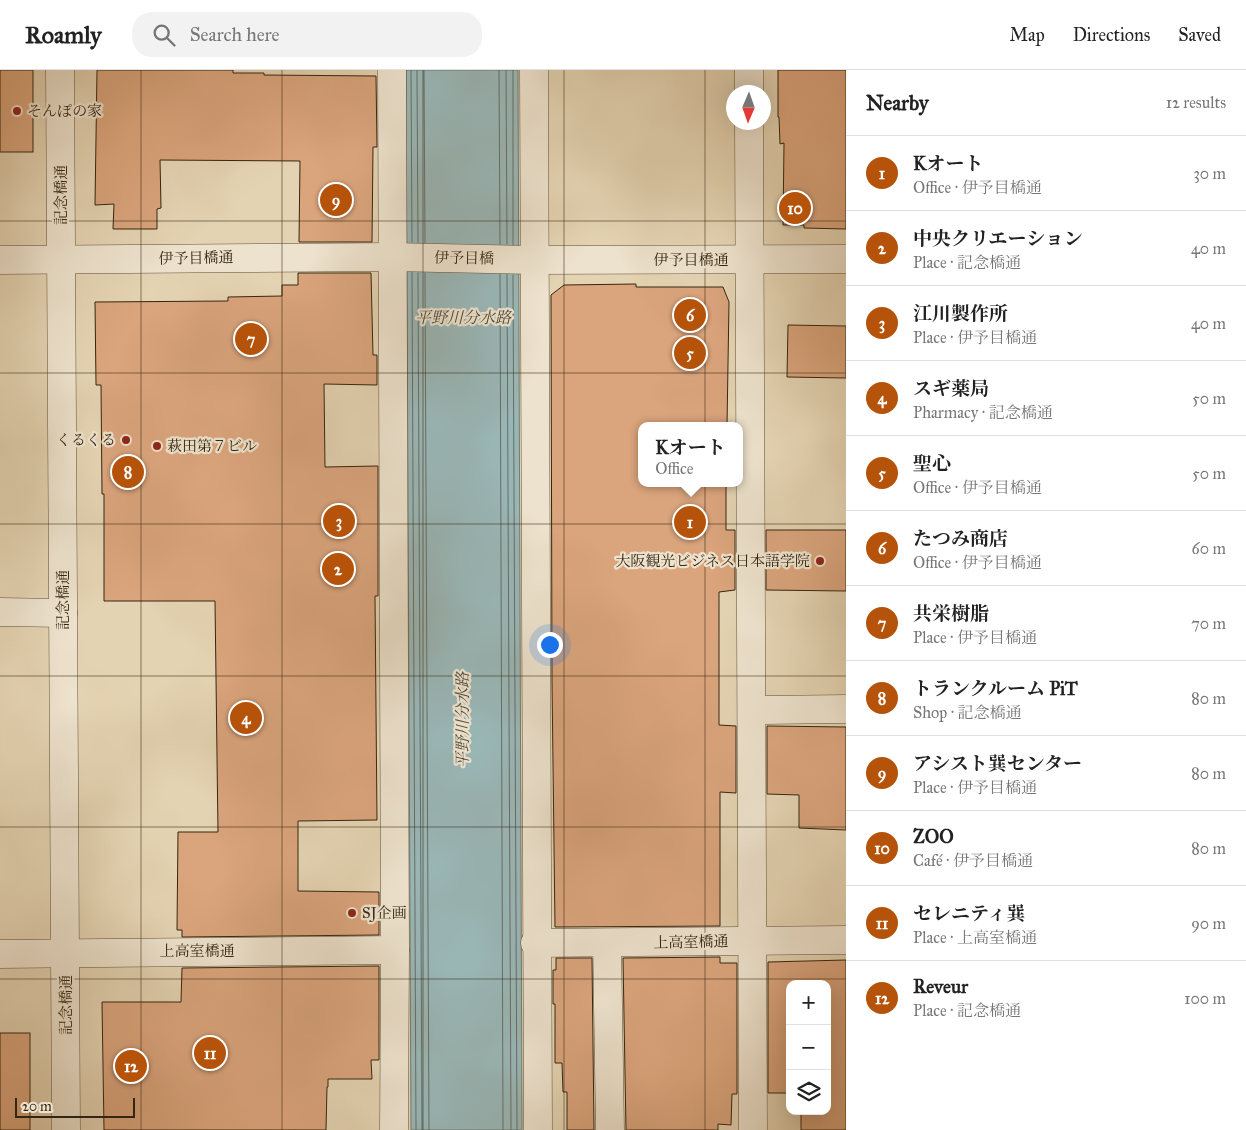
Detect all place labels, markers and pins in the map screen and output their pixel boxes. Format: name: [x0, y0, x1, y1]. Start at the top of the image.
place label: そんぽの家: [27, 102, 102, 120]
marker: そんぽの家: [11, 105, 23, 117]
pin: 9: [320, 181, 352, 219]
pin: 10: [779, 189, 811, 227]
pin: 6: [674, 296, 706, 334]
pin: 7: [235, 320, 267, 358]
pin: 5: [674, 334, 706, 372]
place label: くるくる: [56, 431, 116, 449]
marker: くるくる: [120, 434, 132, 446]
place label: 萩田第７ビル: [167, 437, 257, 455]
marker: 萩田第７ビル: [151, 440, 163, 452]
pin: 8: [112, 453, 144, 491]
pin: 3: [323, 502, 355, 540]
pin: 1: [674, 503, 706, 541]
pin: 2: [322, 550, 354, 588]
place label: 大阪観光ビジネス日本語学院: [615, 552, 810, 570]
marker: 大阪観光ビジネス日本語学院: [814, 555, 826, 567]
pin: 4: [230, 699, 262, 737]
place label: SJ企画: [362, 904, 407, 923]
marker: SJ企画: [346, 907, 358, 919]
pin: 11: [194, 1034, 226, 1072]
pin: 12: [115, 1047, 147, 1085]

